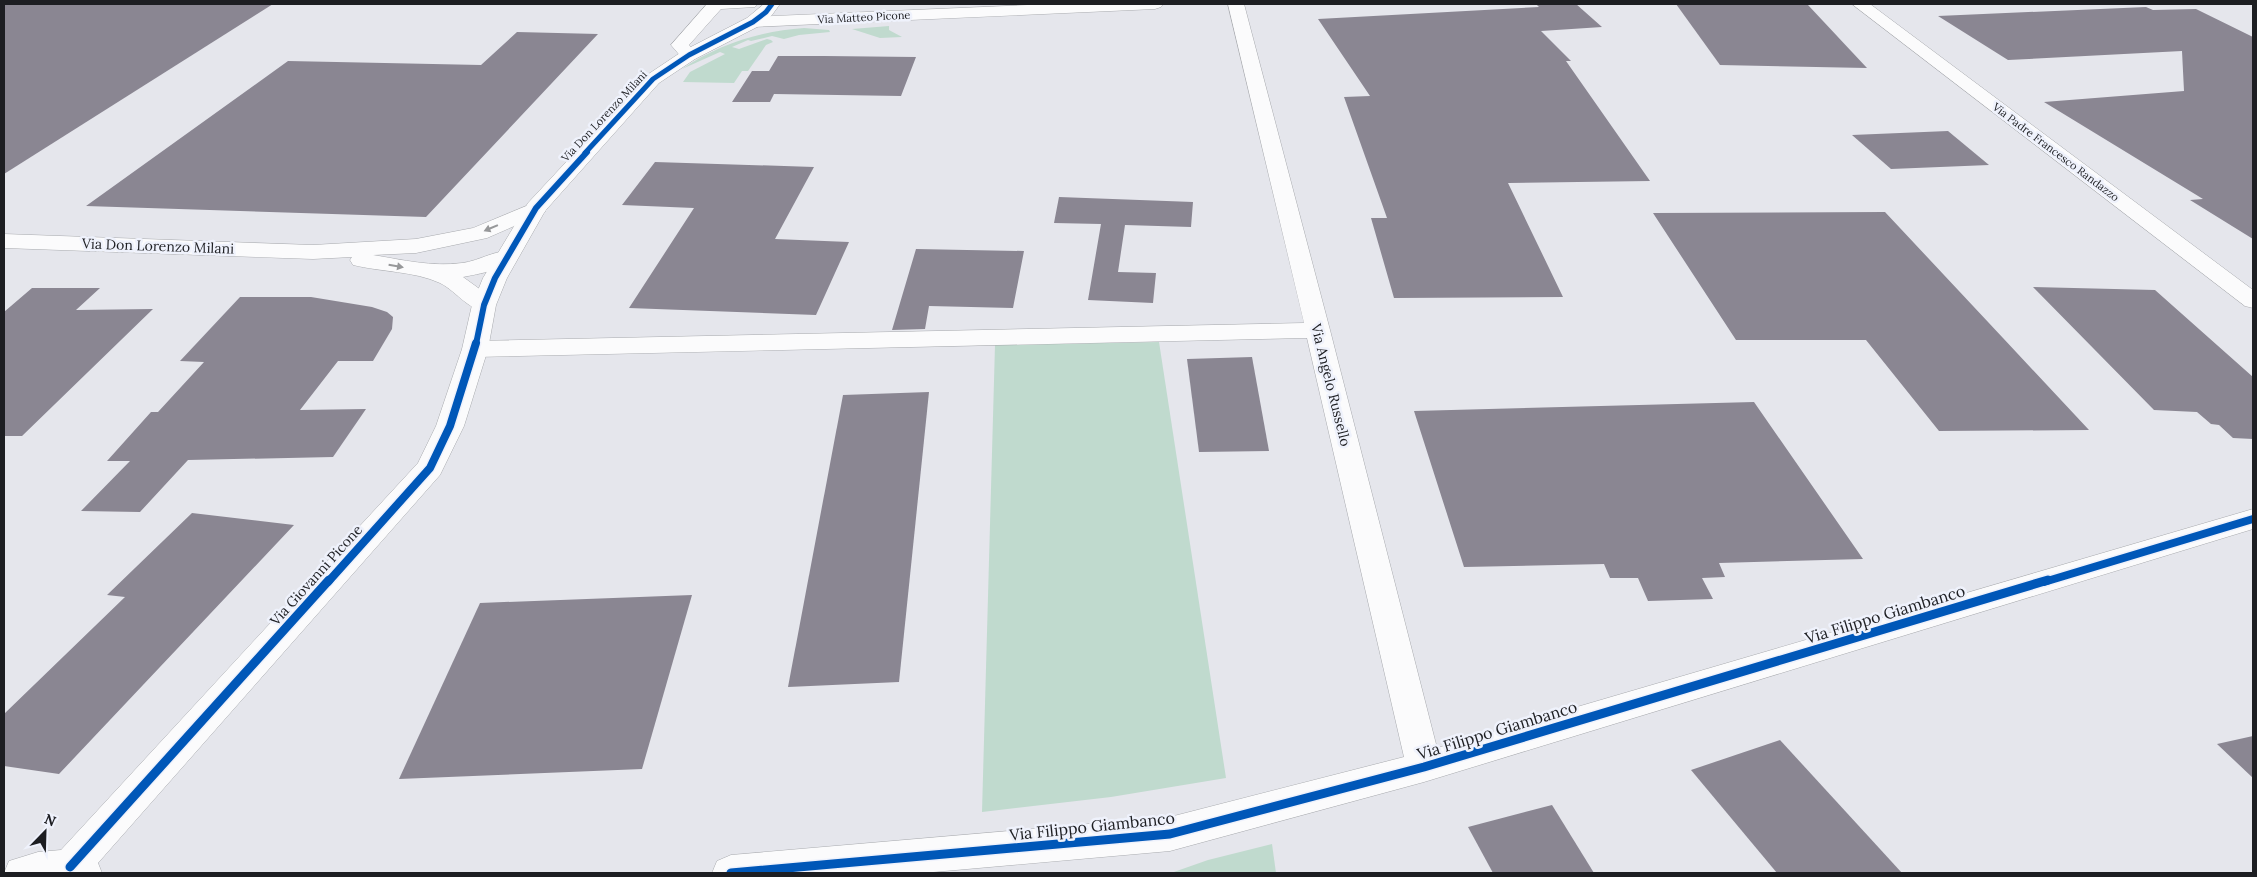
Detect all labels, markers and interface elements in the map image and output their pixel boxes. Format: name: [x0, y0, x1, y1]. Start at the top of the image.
street label: Via Matteo Picone: [816, 8, 911, 26]
street label: Via Don Lorenzo Milani: [557, 68, 650, 165]
street label: Via Padre Francesco Randazzo: [1989, 99, 2122, 204]
one-way arrow: [484, 224, 498, 232]
street label: Via Don Lorenzo Milani: [81, 234, 234, 258]
one-way arrow: [388, 262, 404, 270]
street label: Via Angelo Russello: [1307, 321, 1355, 448]
street label: Via Giovanni Picone: [265, 521, 366, 630]
street label: Via Filippo Giambanco: [1802, 580, 1967, 648]
street label: Via Filippo Giambanco: [1414, 696, 1579, 764]
north arrow: [20, 807, 70, 857]
street label: Via Filippo Giambanco: [1007, 807, 1176, 845]
text: N: [42, 810, 59, 831]

